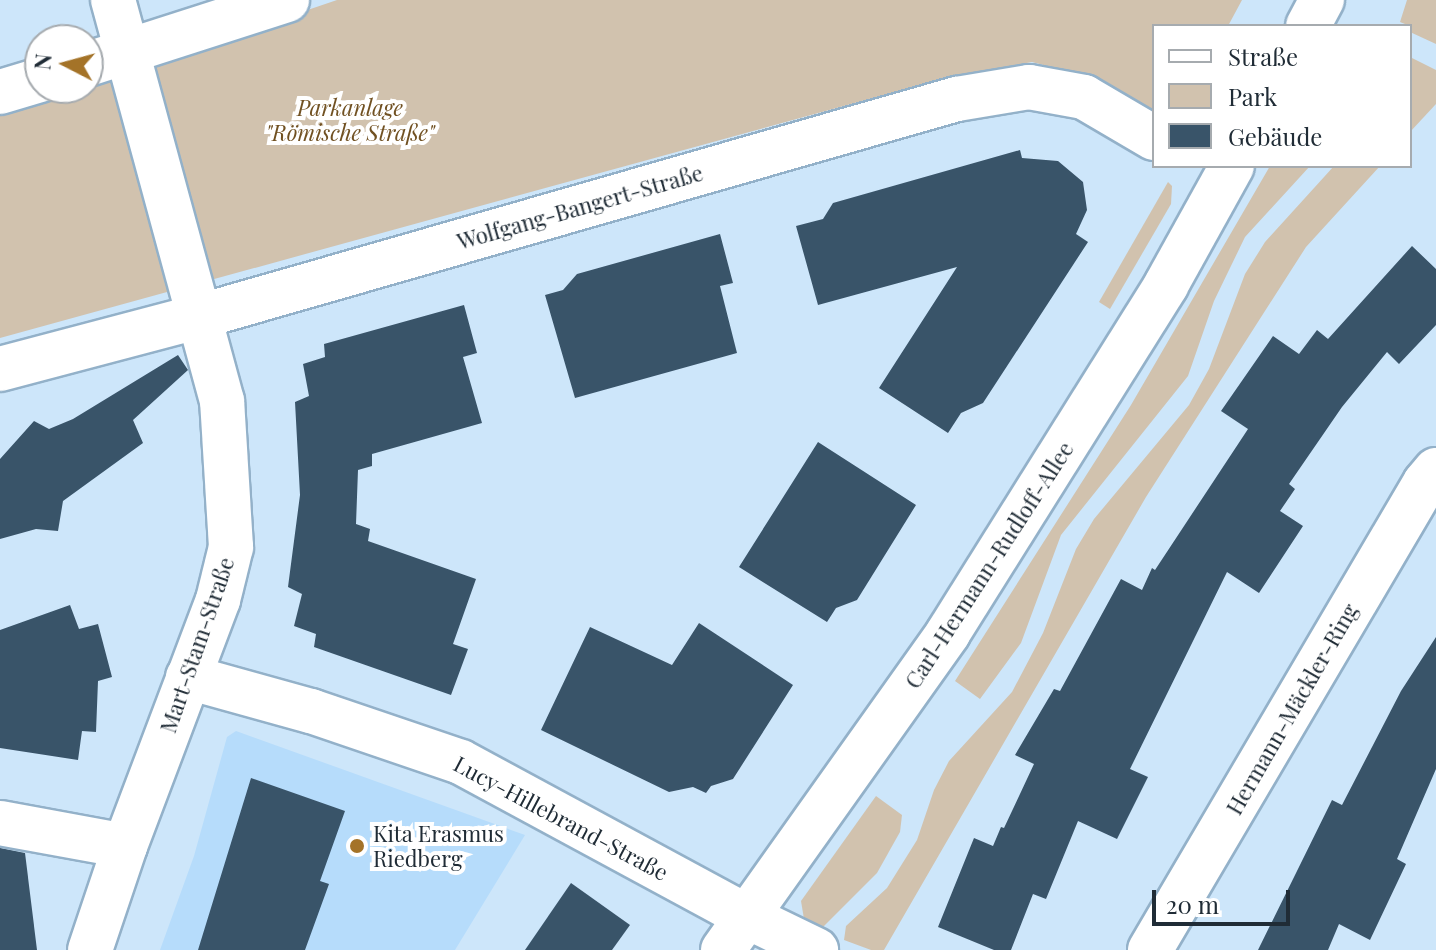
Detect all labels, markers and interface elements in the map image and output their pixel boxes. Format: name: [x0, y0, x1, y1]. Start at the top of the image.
north arrow: [24, 24, 104, 104]
legend: [1152, 24, 1412, 168]
text: Straße: [1228, 40, 1298, 72]
text: N: [26, 52, 58, 71]
text: Park: [1228, 80, 1277, 112]
park label: Parkanlage "Römische Straße": [266, 94, 434, 146]
text: Gebäude: [1228, 120, 1323, 152]
street label: Wolfgang-Bangert-Straße: [454, 159, 706, 255]
street label: Carl-Hermann-Rudloff-Allee: [899, 437, 1079, 693]
street label: Mart-Stam-Straße: [155, 554, 239, 736]
street label: Hermann-Mäckler-Ring: [1221, 599, 1363, 819]
street label: Lucy-Hillebrand-Straße: [449, 750, 673, 886]
place label: Kita Erasmus Riedberg: [373, 820, 504, 872]
marker: Kita Erasmus Riedberg: [348, 837, 366, 855]
scale bar: [1156, 874, 1294, 924]
text: 20 m: [1166, 888, 1219, 920]

